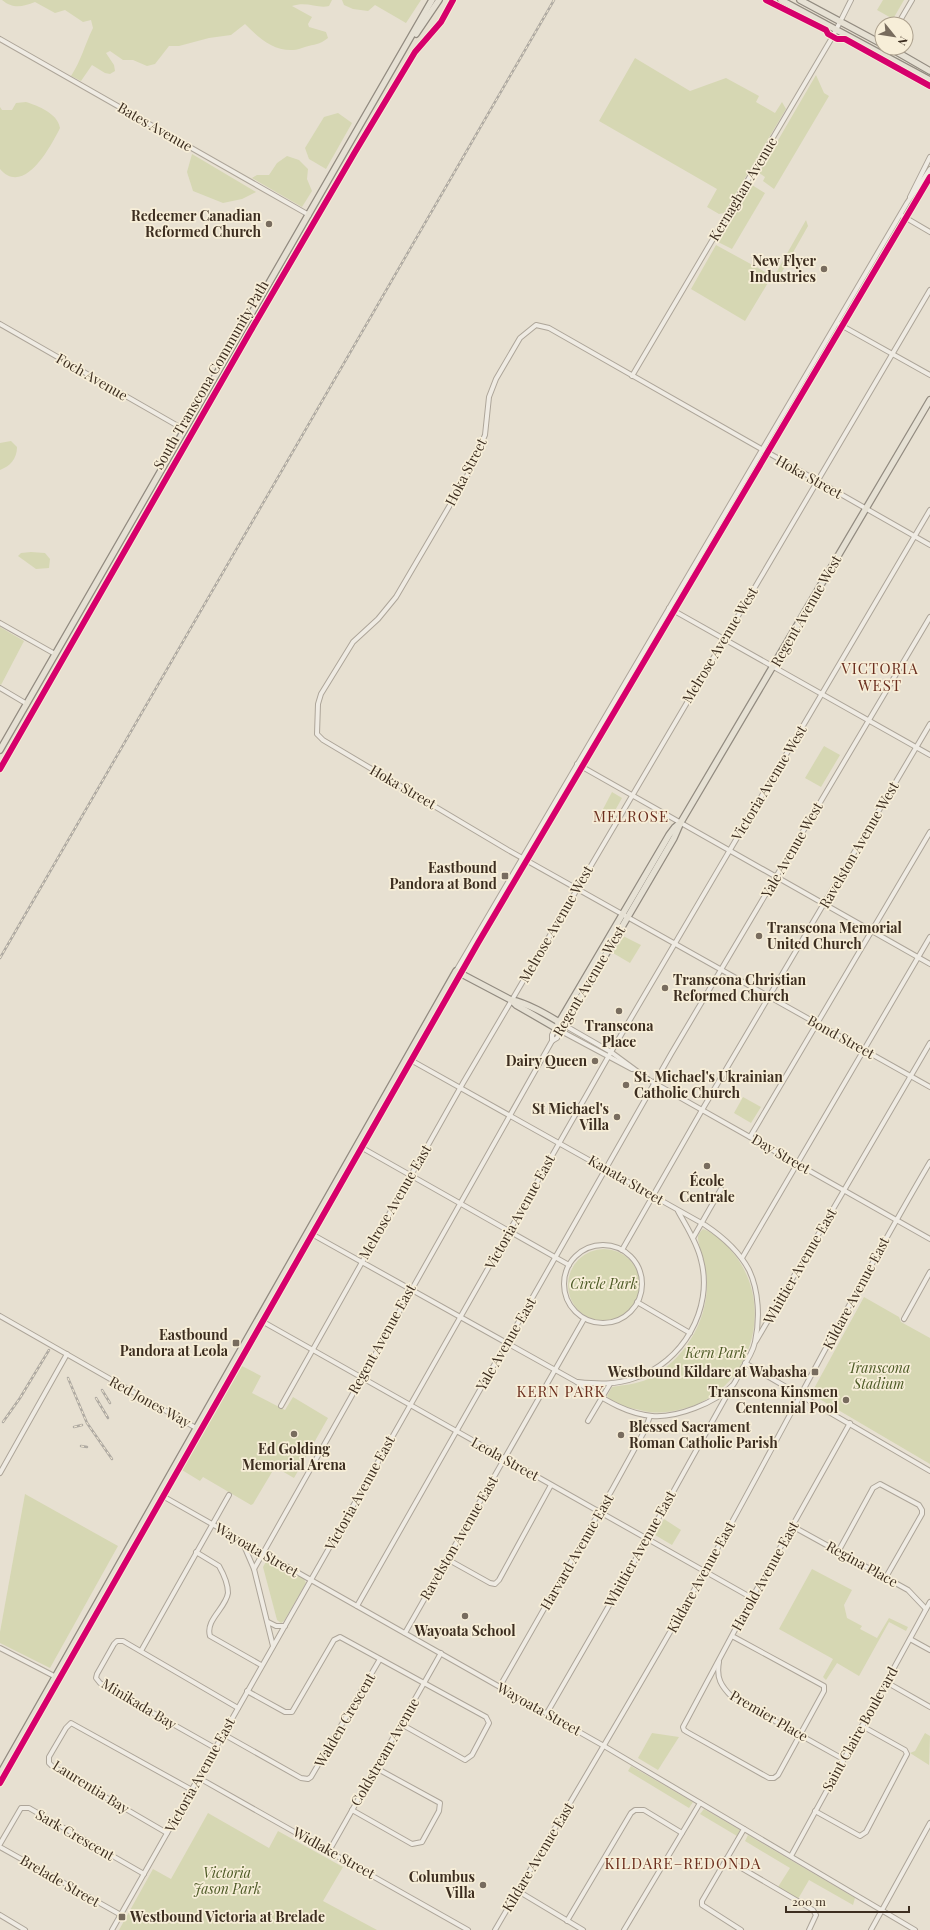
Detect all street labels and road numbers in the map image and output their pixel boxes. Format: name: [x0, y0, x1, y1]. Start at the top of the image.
street label: Bates Avenue: [114, 98, 196, 156]
street label: Kernaghan Avenue: [704, 133, 781, 244]
street label: South Transcona Community Path: [148, 276, 273, 473]
street label: Foch Avenue: [53, 348, 131, 405]
street label: Hoka Street: [440, 434, 491, 509]
street label: Hoka Street: [773, 450, 847, 503]
street label: Regent Avenue West: [766, 551, 846, 670]
street label: Melrose Avenue West: [677, 582, 762, 706]
street label: Victoria Avenue West: [726, 721, 811, 845]
street label: Hoka Street: [367, 760, 441, 814]
street label: Ravelston Avenue West: [815, 777, 903, 912]
street label: Yale Avenue West: [756, 798, 827, 902]
street label: Melrose Avenue West: [514, 861, 597, 986]
street label: Regent Avenue West: [548, 921, 630, 1040]
street label: Bond Street: [804, 1010, 879, 1063]
street label: Day Street: [748, 1129, 815, 1178]
street label: Melrose Avenue East: [354, 1140, 436, 1263]
street label: Victoria Avenue East: [480, 1150, 560, 1273]
street label: Kanata Street: [585, 1150, 668, 1209]
street label: Whittier Avenue East: [758, 1203, 841, 1328]
street label: Kildare Avenue East: [818, 1232, 894, 1352]
street label: Regent Avenue East: [343, 1279, 420, 1397]
street label: Yale Avenue East: [471, 1293, 540, 1395]
street label: Red Jones Way: [106, 1371, 194, 1432]
street label: Victoria Avenue East: [320, 1431, 400, 1554]
street label: Leola Street: [468, 1432, 543, 1485]
street label: Ravelston Avenue East: [415, 1471, 502, 1603]
street label: Whittier Avenue East: [599, 1486, 680, 1611]
street label: Harvard Avenue East: [536, 1489, 618, 1613]
street label: Kildare Avenue East: [662, 1517, 740, 1636]
street label: Harold Avenue East: [727, 1517, 803, 1634]
street label: Wayoata Street: [211, 1518, 303, 1582]
street label: Regina Place: [823, 1536, 901, 1591]
street label: Saint Claire Boulevard: [817, 1663, 902, 1794]
street label: Walden Crescent: [309, 1668, 380, 1771]
street label: Minikada Bay: [98, 1674, 180, 1733]
street label: Wayoata Street: [493, 1677, 586, 1740]
street label: Premier Place: [727, 1686, 812, 1746]
street label: Coldstream Avenue: [346, 1694, 423, 1809]
street label: Victoria Avenue East: [160, 1713, 240, 1836]
street label: Laurentia Bay: [49, 1756, 133, 1818]
street label: Kildare Avenue East: [497, 1798, 578, 1915]
street label: Sark Crescent: [33, 1804, 119, 1865]
street label: Widlake Street: [289, 1822, 380, 1883]
street label: Brelade Street: [17, 1850, 104, 1912]

